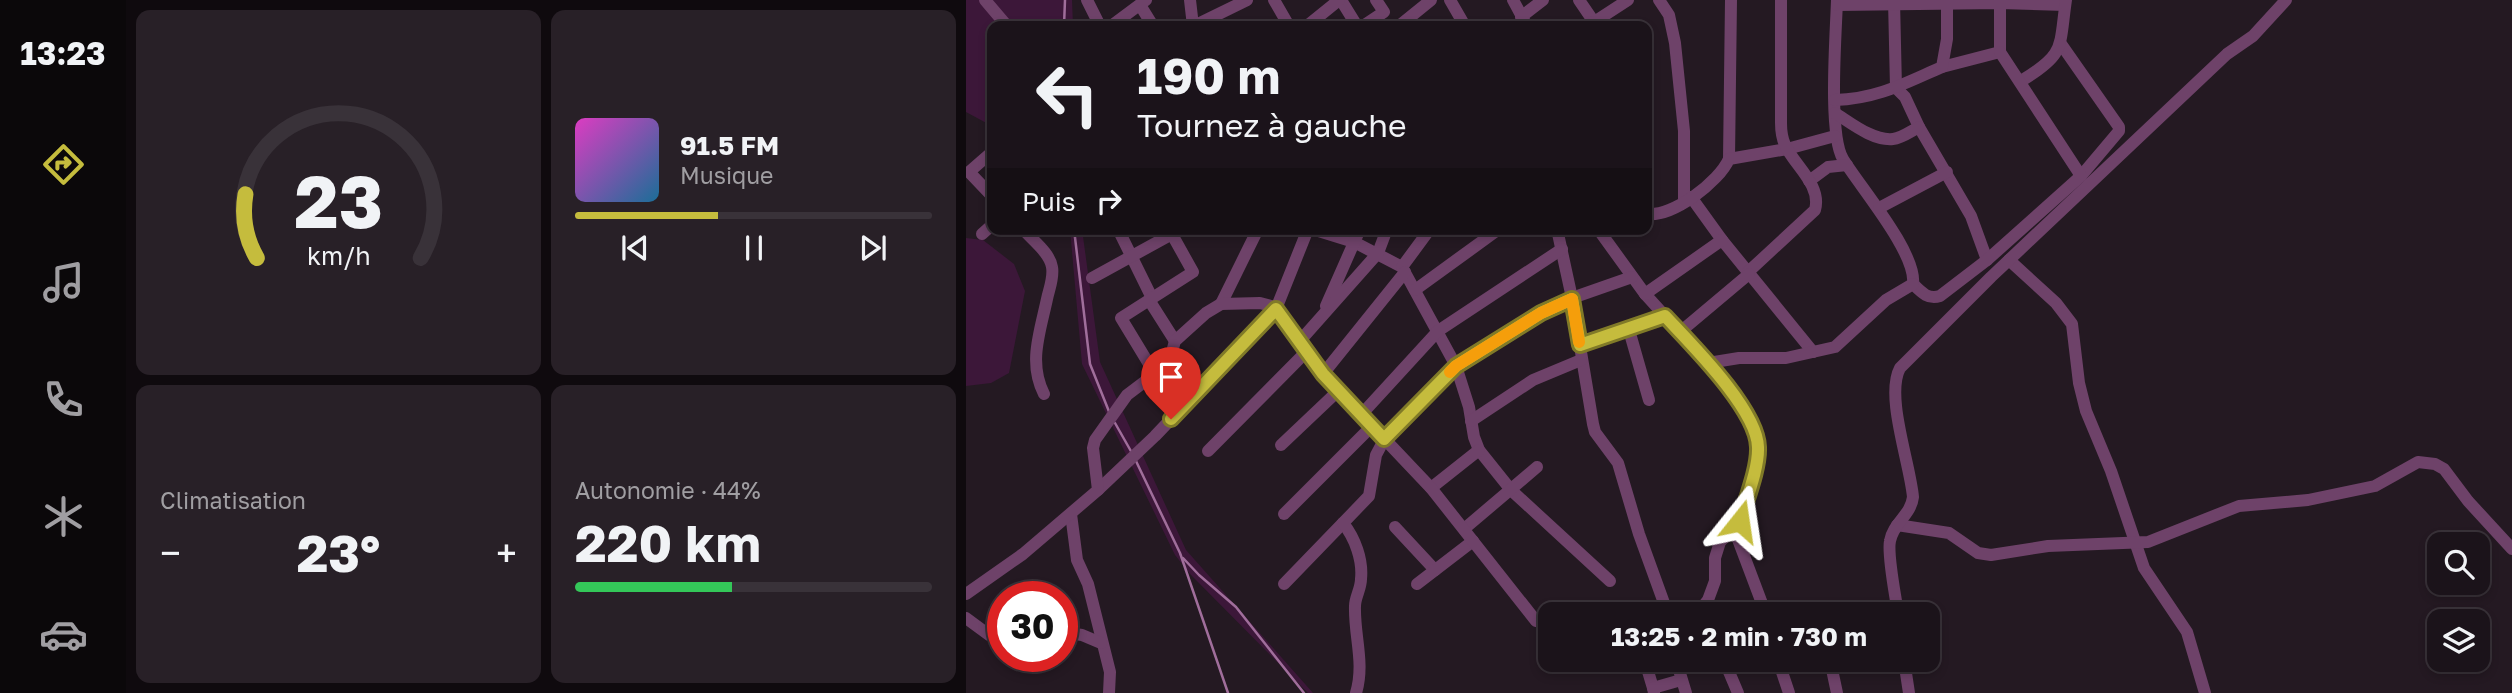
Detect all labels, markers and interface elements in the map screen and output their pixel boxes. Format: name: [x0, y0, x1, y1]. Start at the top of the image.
text: 13:23: [20, 34, 106, 72]
text: 190 m: [1137, 46, 1280, 105]
icon: left: [1022, 49, 1113, 140]
text: Tournez à gauche: [1137, 106, 1406, 144]
text: 91.5 FM: [680, 130, 779, 161]
icon: directions: [39, 140, 88, 189]
text: 23: [294, 158, 383, 245]
text: Musique: [680, 161, 773, 189]
icon: right: [1090, 182, 1128, 220]
text: Puis: [1022, 186, 1076, 217]
icon: previous: [616, 229, 654, 267]
icon: pause: [735, 229, 773, 267]
icon: next: [854, 229, 892, 267]
text: km/h: [307, 240, 370, 271]
icon: music: [39, 258, 88, 307]
pin: [1141, 347, 1201, 419]
icon: arrive: [1152, 358, 1190, 396]
icon: phone: [39, 375, 88, 424]
text: Autonomie · 44%: [575, 476, 760, 504]
position arrow: [1703, 484, 1777, 558]
text: Climatisation: [160, 486, 306, 514]
icon: climate: [39, 492, 88, 541]
text: 220 km: [575, 511, 761, 573]
text: 23°: [297, 521, 380, 583]
text: −: [160, 530, 181, 575]
text: +: [496, 530, 517, 575]
map controls: [2427, 532, 2490, 672]
button: search: [2427, 532, 2490, 595]
speed limit sign: 30: [987, 581, 1078, 672]
button: layers: [2427, 609, 2490, 672]
icon: car: [39, 610, 88, 659]
text: 13:25 · 2 min · 730 m: [1611, 621, 1867, 652]

